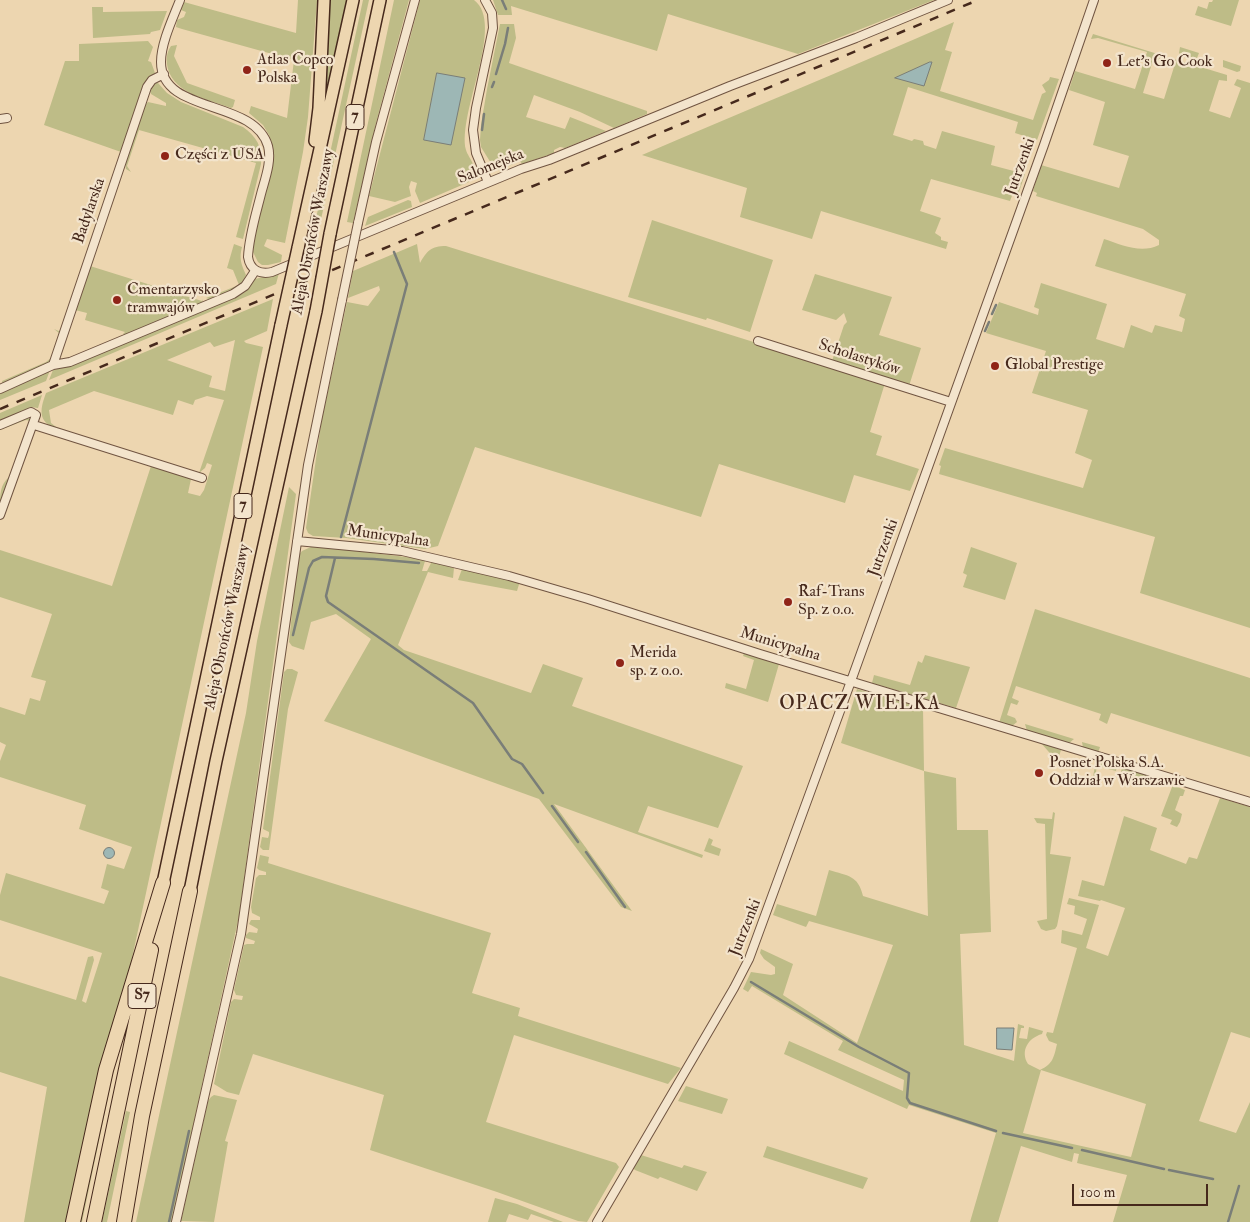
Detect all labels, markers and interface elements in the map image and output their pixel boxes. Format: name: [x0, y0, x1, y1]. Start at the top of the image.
place label: Atlas Copco Polska: [257, 51, 333, 89]
place label: Let's Go Cook: [1117, 53, 1212, 73]
marker: Let's Go Cook: [1101, 57, 1113, 69]
marker: Atlas Copco Polska: [241, 64, 253, 76]
road number: 7: [346, 104, 364, 130]
street label: Jutrzenki: [1002, 135, 1040, 199]
street label: Salomejska: [455, 145, 527, 189]
place label: Części z USA: [175, 146, 264, 166]
street label: Aleja Obrońców Warszawy: [289, 148, 339, 316]
marker: Części z USA: [159, 150, 171, 162]
street label: Badylarska: [70, 176, 110, 246]
place label: Cmentarzysko tramwajów: [127, 281, 219, 319]
marker: Cmentarzysko tramwajów: [111, 294, 123, 306]
street label: Scholastyków: [816, 336, 902, 380]
place label: Global Prestige: [1005, 356, 1103, 376]
marker: Global Prestige: [989, 360, 1001, 372]
road number: 7: [234, 494, 252, 518]
street label: Jutrzenki: [865, 516, 903, 580]
street label: Municypalna: [346, 522, 430, 552]
street label: Aleja Obrońców Warszawy: [201, 543, 255, 711]
place label: Raf-Trans Sp. z o.o.: [798, 583, 864, 621]
marker: Raf-Trans Sp. z o.o.: [782, 596, 794, 608]
street label: Municypalna: [737, 624, 823, 666]
place label: Merida sp. z o.o.: [630, 644, 683, 682]
marker: Merida sp. z o.o.: [614, 657, 626, 669]
district label: OPACZ WIELKA: [778, 694, 942, 716]
place label: Posnet Polska S.A. Oddział w Warszawie: [1049, 754, 1185, 792]
marker: Posnet Polska S.A. Oddział w Warszawie: [1033, 767, 1045, 779]
street label: Jutrzenki: [726, 897, 766, 959]
road number: S7: [128, 984, 156, 1008]
scale bar: [1075, 1174, 1211, 1206]
text: 100 m: [1080, 1183, 1115, 1202]

